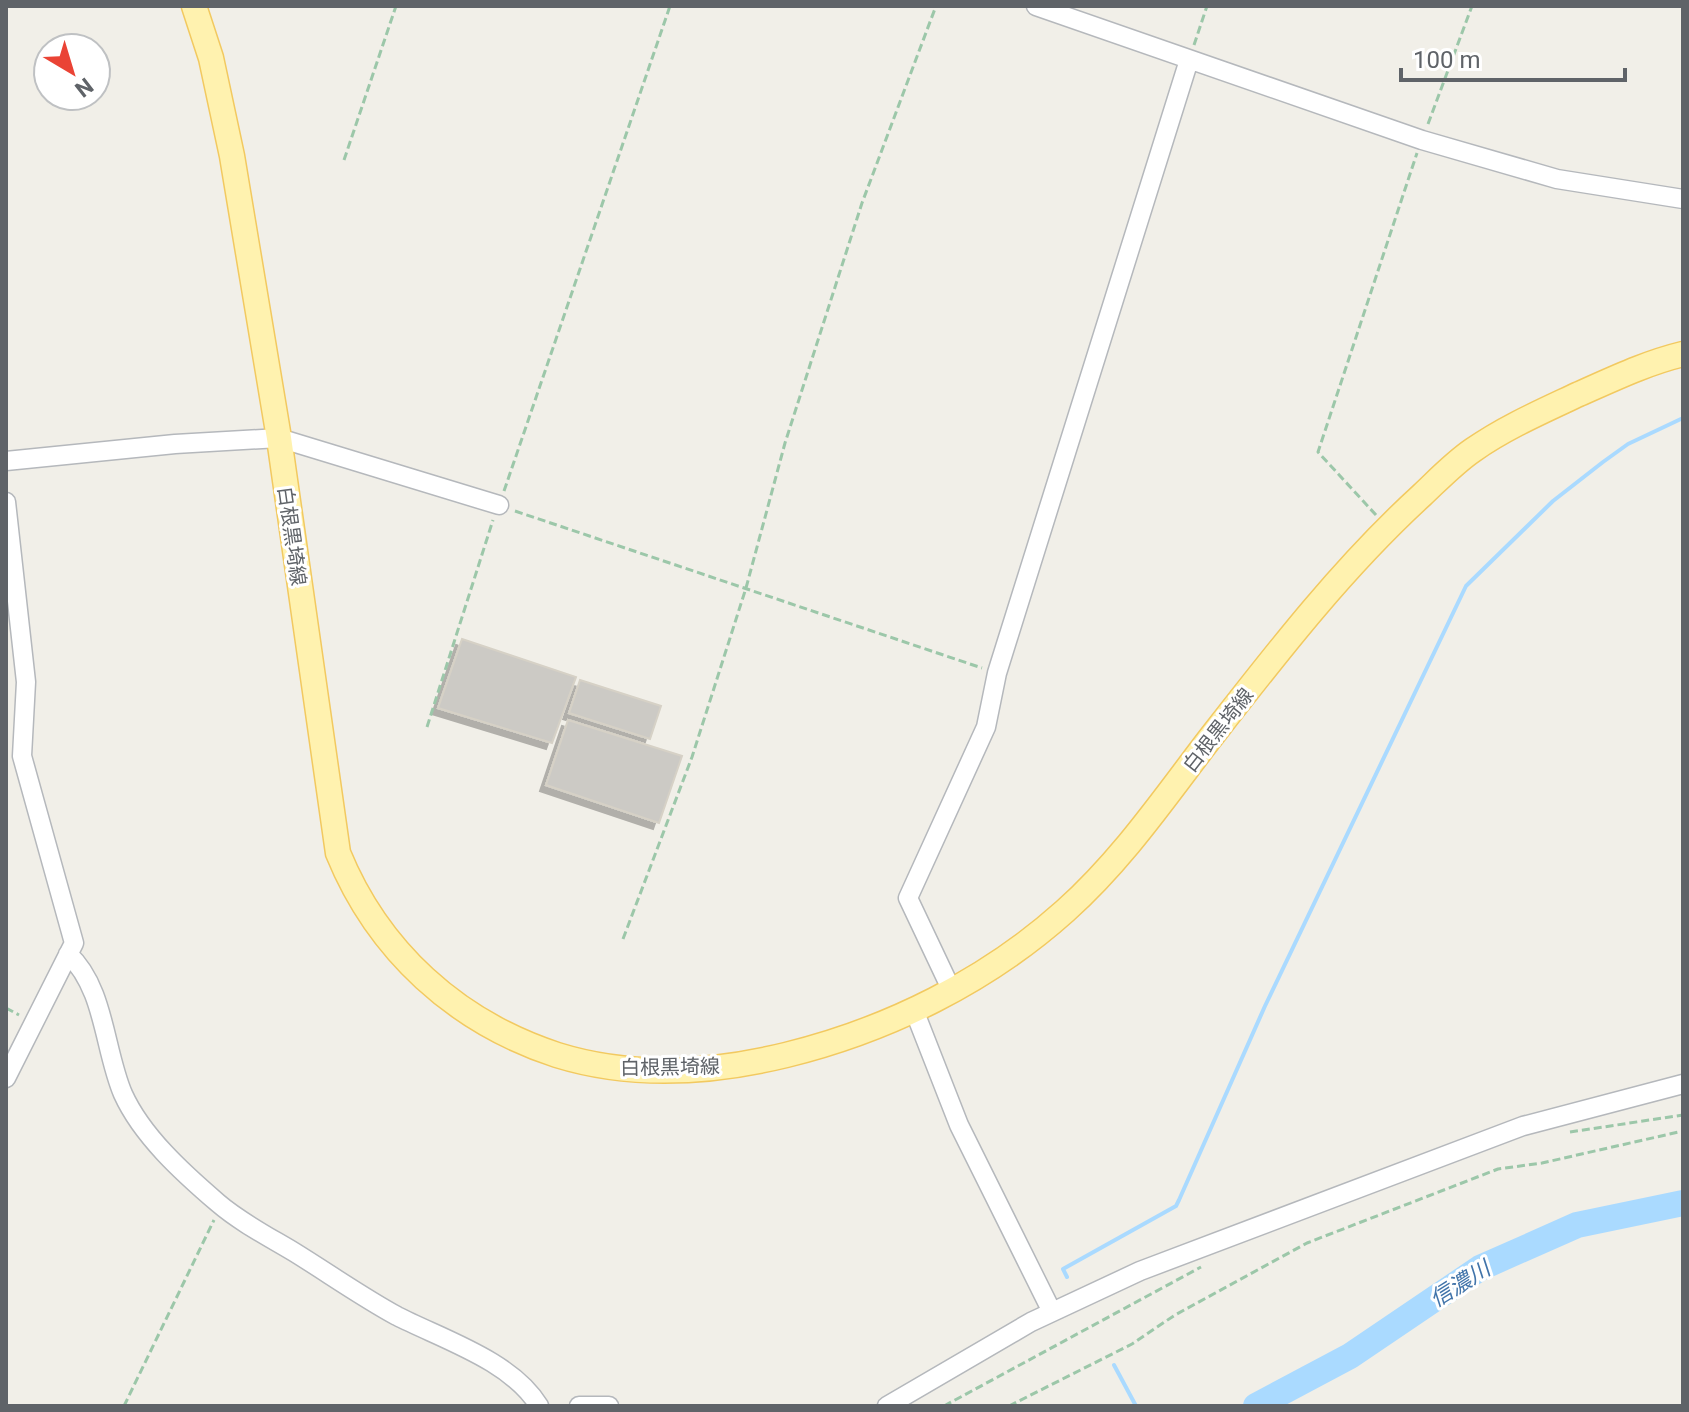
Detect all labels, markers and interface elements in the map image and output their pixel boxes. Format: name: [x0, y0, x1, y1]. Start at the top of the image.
north arrow: [32, 32, 112, 112]
scale bar: [1401, 32, 1625, 82]
text: 100 m: [1413, 46, 1480, 74]
text: N: [70, 73, 98, 102]
street label: 白根黒埼線: [273, 485, 311, 587]
street label: 白根黒埼線: [1178, 683, 1258, 777]
street label: 白根黒埼線: [620, 1054, 720, 1080]
water label: 信濃川: [1425, 1255, 1496, 1312]

